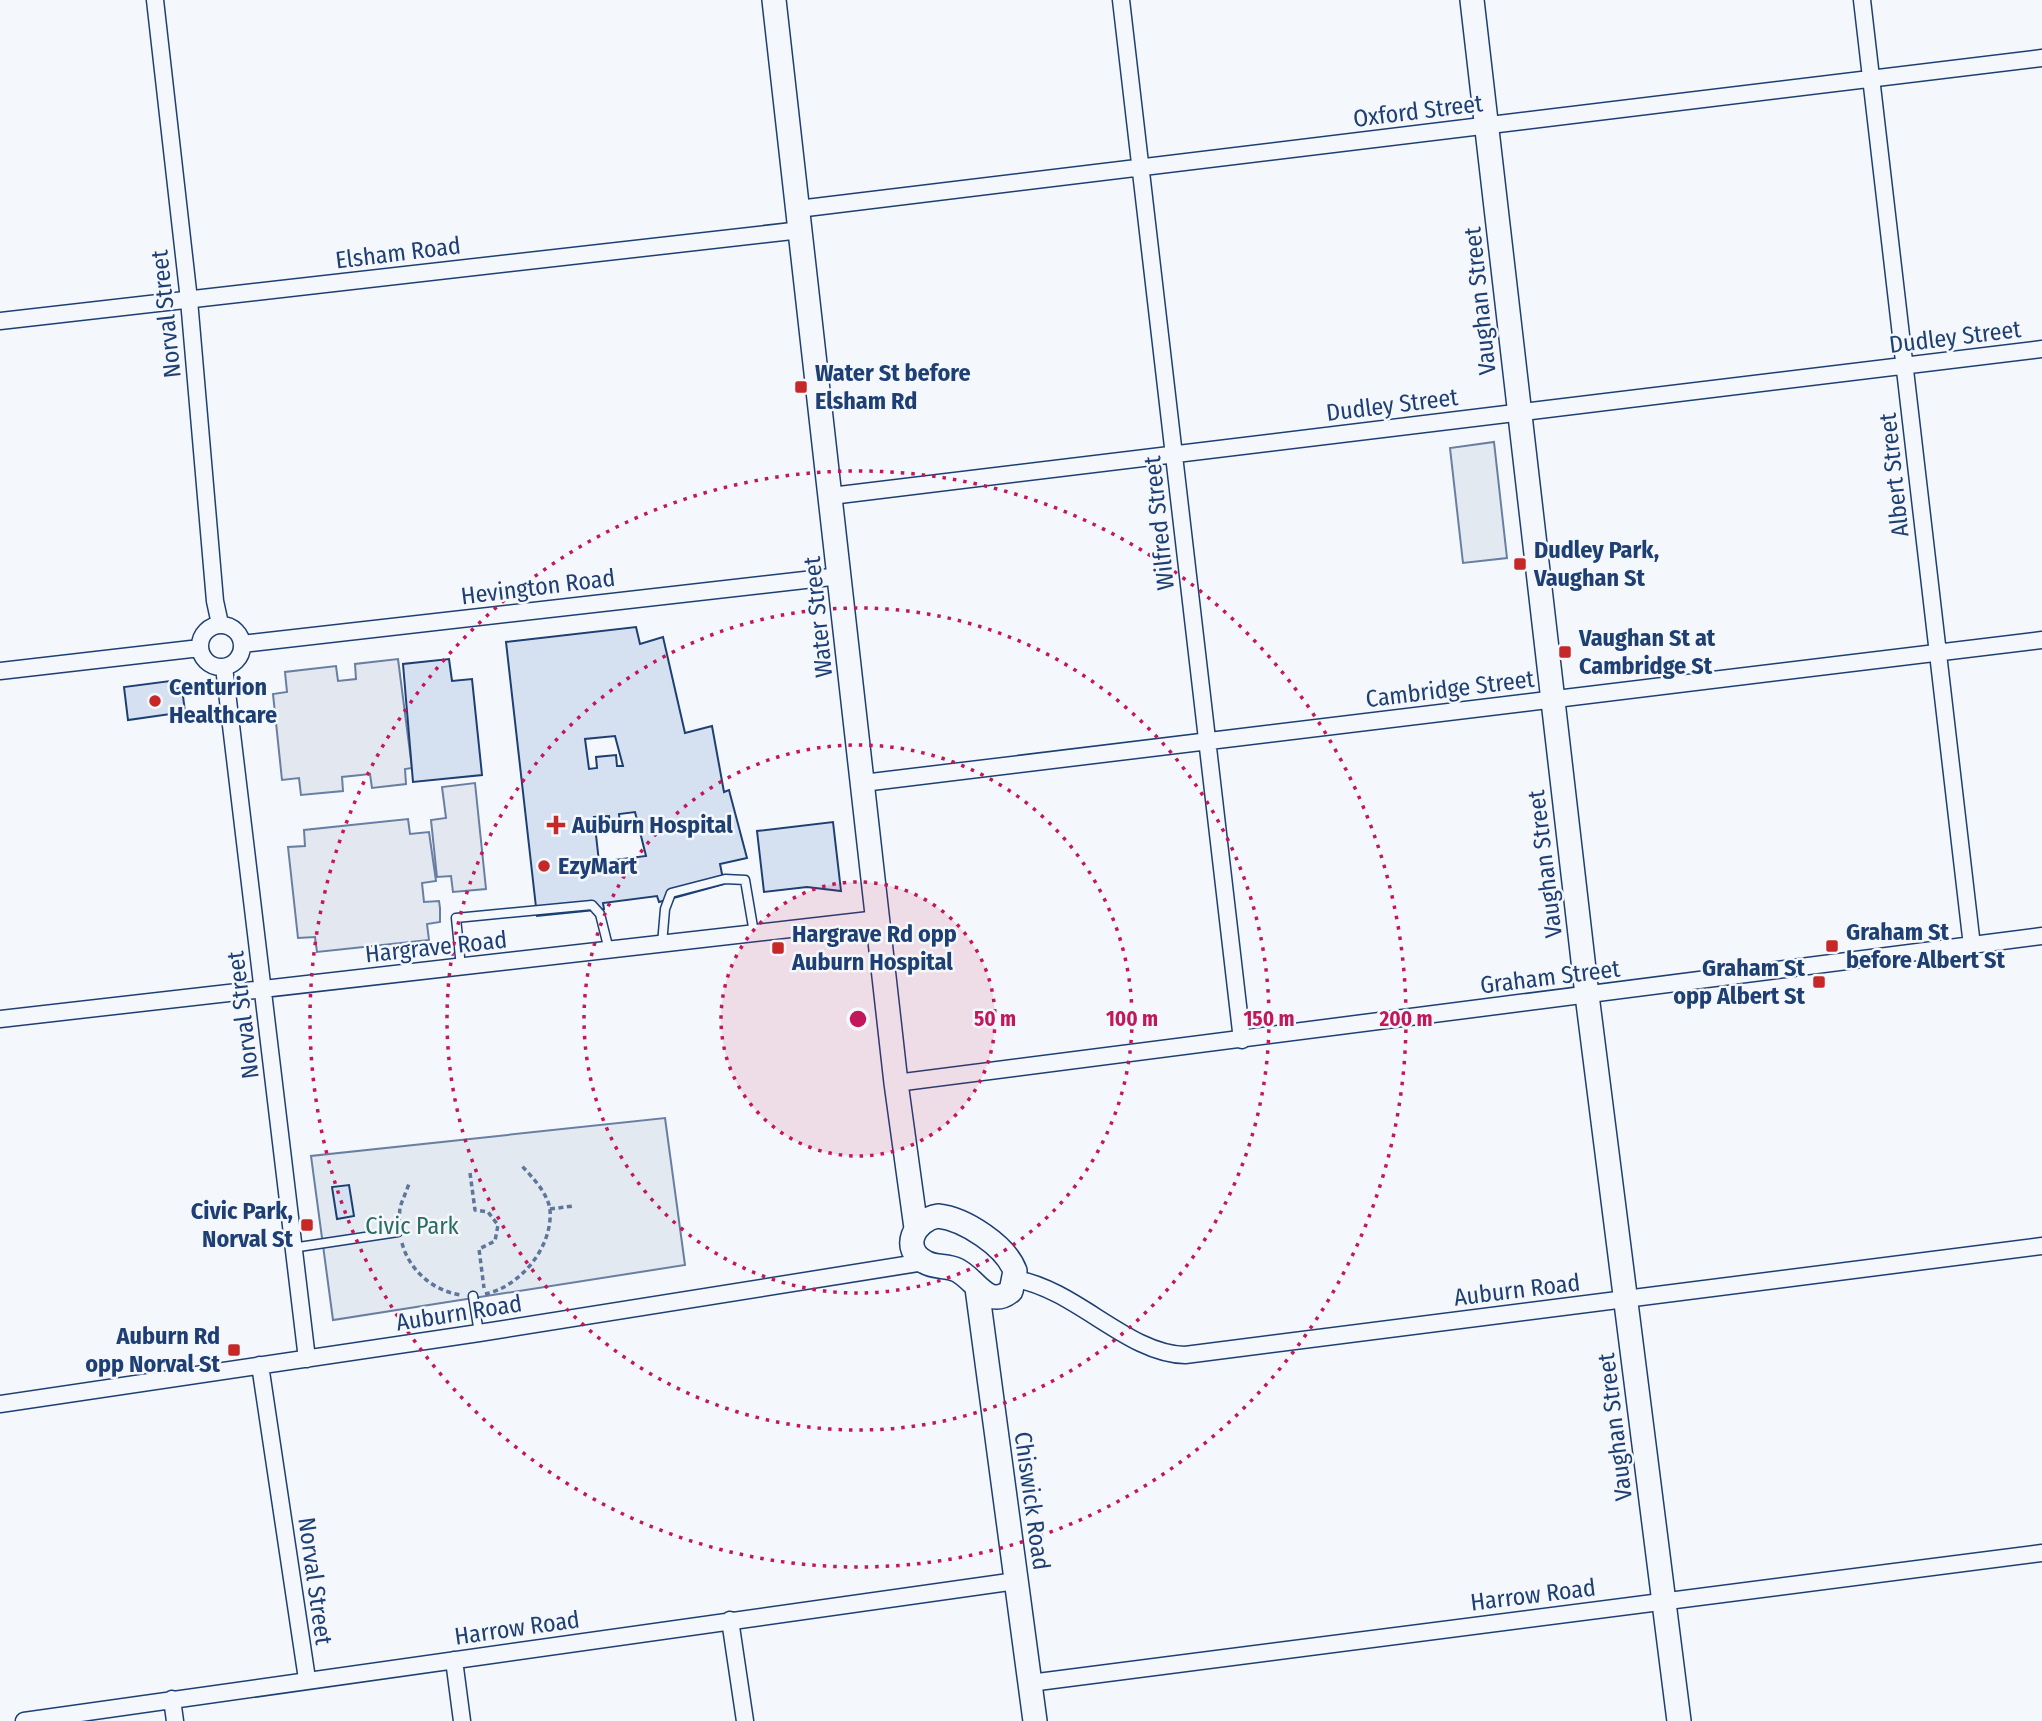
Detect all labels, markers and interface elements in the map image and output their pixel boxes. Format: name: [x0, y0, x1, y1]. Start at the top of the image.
street label: Oxford Street: [1352, 89, 1485, 133]
street label: Vaughan Street: [1458, 226, 1502, 376]
street label: Elsham Road: [334, 231, 462, 275]
street label: Norval Street: [145, 249, 187, 379]
street label: Dudley Street: [1887, 315, 2023, 359]
place label: Water St before Elsham Rd: [815, 359, 971, 415]
marker: Water St before Elsham Rd: [793, 379, 809, 395]
street label: Dudley Street: [1324, 383, 1460, 427]
street label: Albert Street: [1874, 411, 1914, 538]
street label: Wilfred Street: [1138, 454, 1180, 591]
place label: Dudley Park, Vaughan St: [1533, 536, 1659, 592]
street label: Water Street: [798, 555, 838, 679]
marker: Dudley Park, Vaughan St: [1512, 556, 1528, 572]
street label: Hevington Road: [459, 564, 617, 610]
place label: Vaughan St at Cambridge St: [1578, 624, 1716, 680]
marker: Vaughan St at Cambridge St: [1557, 644, 1573, 660]
street label: Cambridge Street: [1364, 665, 1536, 713]
place label: Centurion Healthcare: [169, 673, 277, 729]
marker: Centurion Healthcare: [147, 693, 163, 709]
street label: Vaughan Street: [1522, 788, 1568, 939]
place label: Auburn Hospital: [571, 811, 733, 839]
marker: Auburn Hospital: [546, 815, 566, 835]
place label: EzyMart: [558, 852, 638, 880]
marker: EzyMart: [536, 858, 552, 874]
place label: Graham St before Albert St: [1846, 918, 2005, 974]
place label: Hargrave Rd opp Auburn Hospital: [791, 920, 957, 976]
street label: Hargrave Road: [364, 926, 508, 968]
marker: Graham St before Albert St: [1824, 938, 1840, 954]
marker: Hargrave Rd opp Auburn Hospital: [770, 940, 786, 956]
street label: Norval Street: [221, 949, 265, 1080]
place label: Graham St opp Albert St: [1673, 954, 1806, 1010]
street label: Graham Street: [1478, 955, 1622, 999]
marker: Graham St opp Albert St: [1811, 974, 1827, 990]
text: 50 m: [974, 1006, 1016, 1032]
text: 100 m: [1106, 1006, 1158, 1032]
text: 150 m: [1243, 1006, 1295, 1032]
text: 200 m: [1378, 1006, 1433, 1032]
centre of rings: [846, 1007, 870, 1031]
place label: Civic Park, Norval St: [191, 1197, 294, 1253]
park label: Civic Park: [365, 1212, 460, 1240]
marker: Civic Park, Norval St: [299, 1217, 315, 1233]
street label: Auburn Road: [1452, 1268, 1582, 1312]
street label: Auburn Road: [394, 1289, 524, 1337]
place label: Auburn Rd opp Norval St: [85, 1322, 221, 1378]
marker: Auburn Rd opp Norval St: [226, 1342, 242, 1358]
street label: Vaughan Street: [1592, 1351, 1638, 1502]
street label: Chiswick Road: [1008, 1430, 1056, 1572]
street label: Norval Street: [292, 1515, 338, 1647]
street label: Harrow Road: [1469, 1573, 1597, 1617]
street label: Harrow Road: [453, 1605, 581, 1651]

